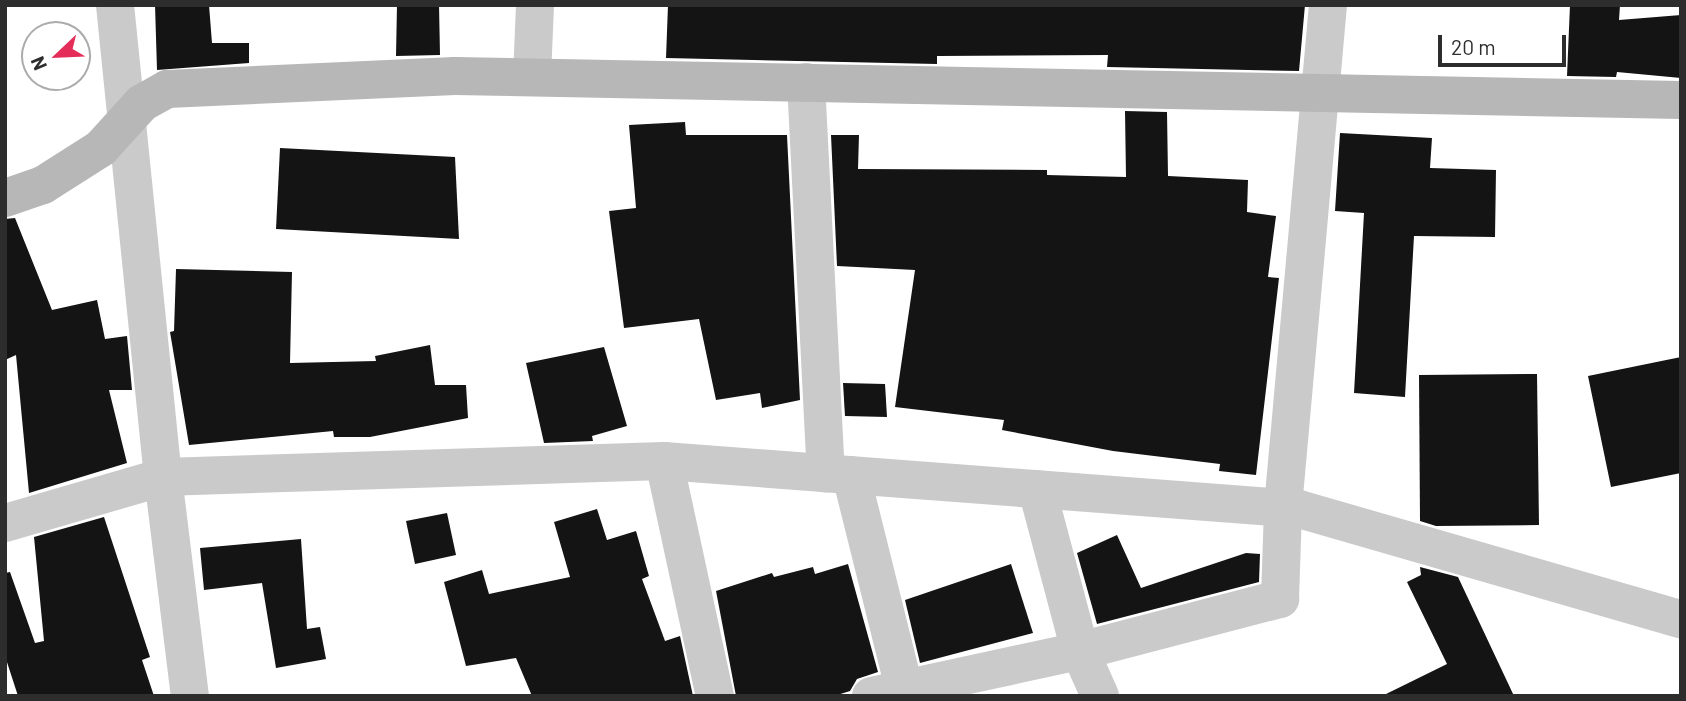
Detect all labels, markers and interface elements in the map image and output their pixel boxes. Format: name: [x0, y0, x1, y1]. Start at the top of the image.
north arrow: [21, 21, 91, 91]
scale bar: [1441, 21, 1569, 65]
text: 20 m: [1451, 34, 1496, 59]
text: N: [25, 53, 51, 74]

